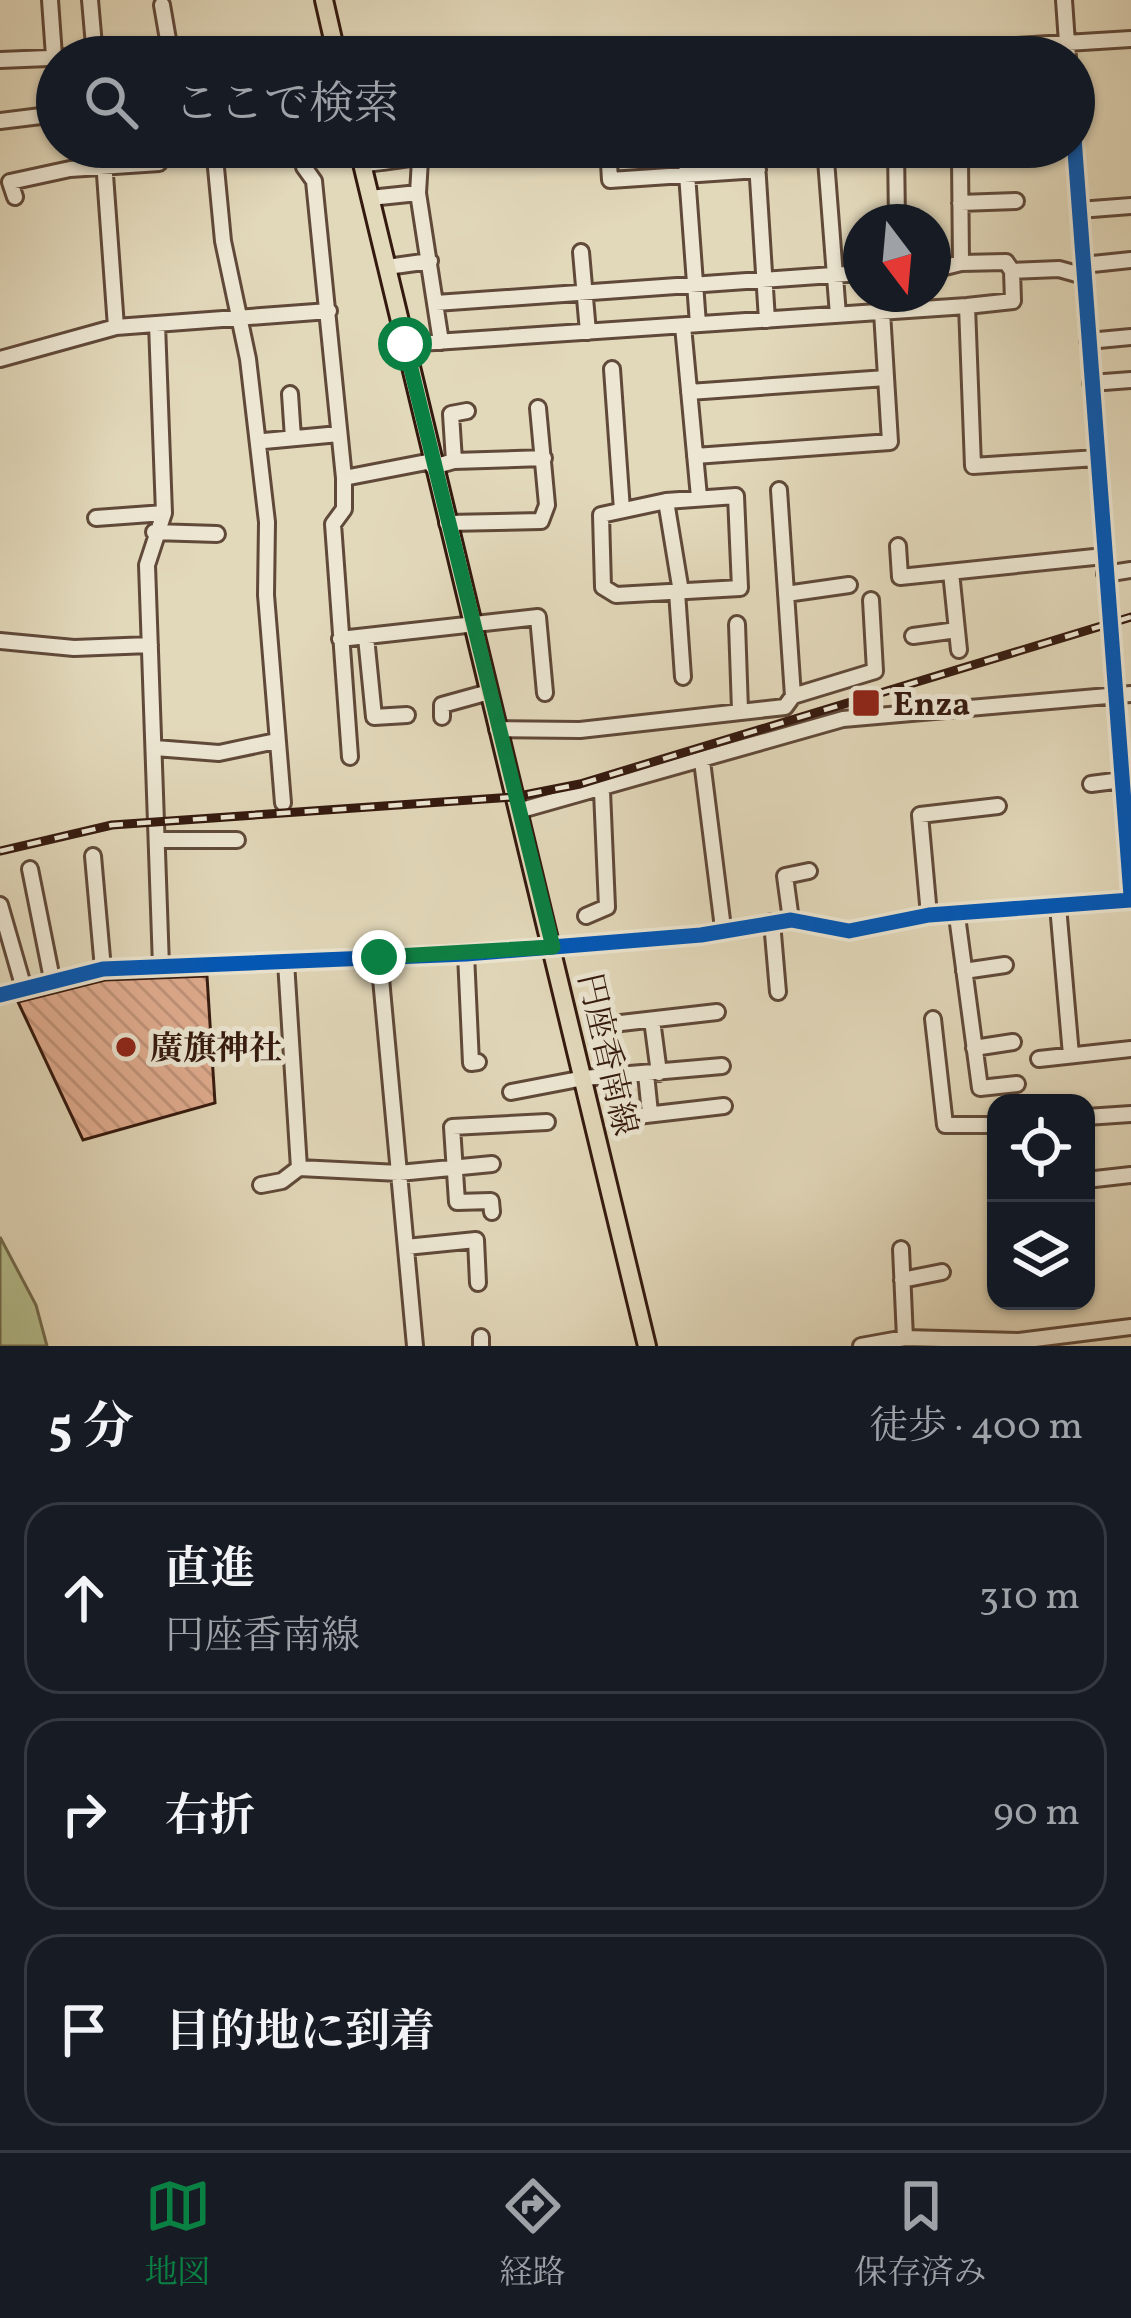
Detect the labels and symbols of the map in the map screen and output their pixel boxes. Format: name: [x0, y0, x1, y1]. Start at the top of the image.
north arrow: [843, 204, 951, 312]
route start: [378, 317, 432, 371]
place label: Enza: [893, 684, 970, 730]
marker: Enza: [850, 687, 882, 719]
route end: [352, 930, 406, 984]
street label: 円座香南線: [564, 969, 646, 1140]
place label: 廣旗神社: [150, 1028, 282, 1074]
marker: 廣旗神社: [113, 1034, 139, 1060]

